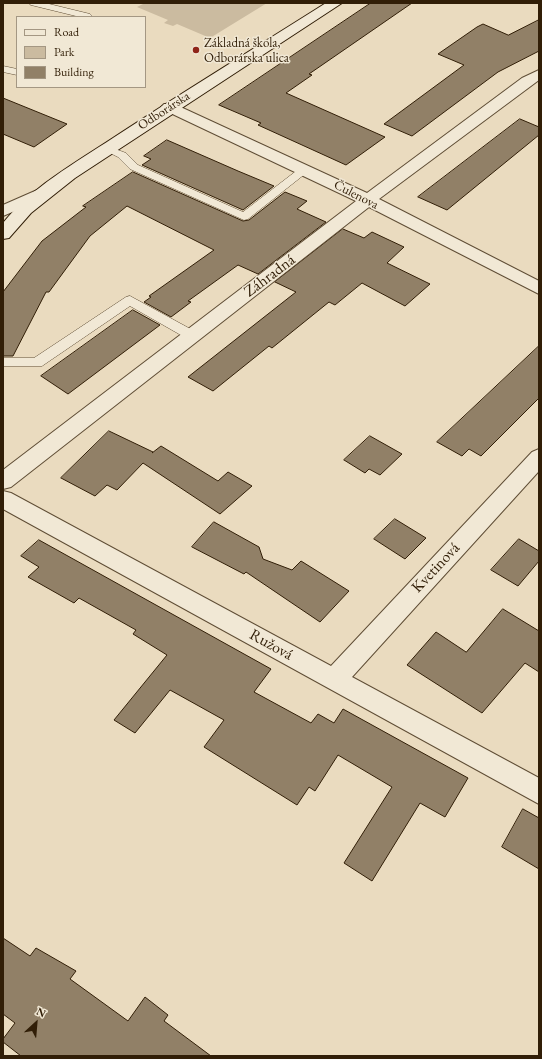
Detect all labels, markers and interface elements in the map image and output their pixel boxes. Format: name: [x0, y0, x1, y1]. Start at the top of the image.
legend: [16, 16, 146, 88]
text: Road: [54, 24, 79, 40]
place label: Základná škola, Odborárska ulica: [204, 35, 289, 66]
text: Park: [54, 44, 74, 60]
marker: Základná škola, Odborárska ulica: [191, 45, 201, 55]
text: Building: [54, 64, 94, 80]
street label: Odborárska: [135, 88, 193, 134]
street label: Čulenova: [331, 177, 381, 213]
street label: Záhradná: [241, 251, 299, 301]
street label: Kvetinová: [408, 539, 464, 597]
street label: Ružová: [246, 625, 296, 665]
north arrow: [16, 1003, 56, 1043]
text: N: [34, 1004, 48, 1020]

